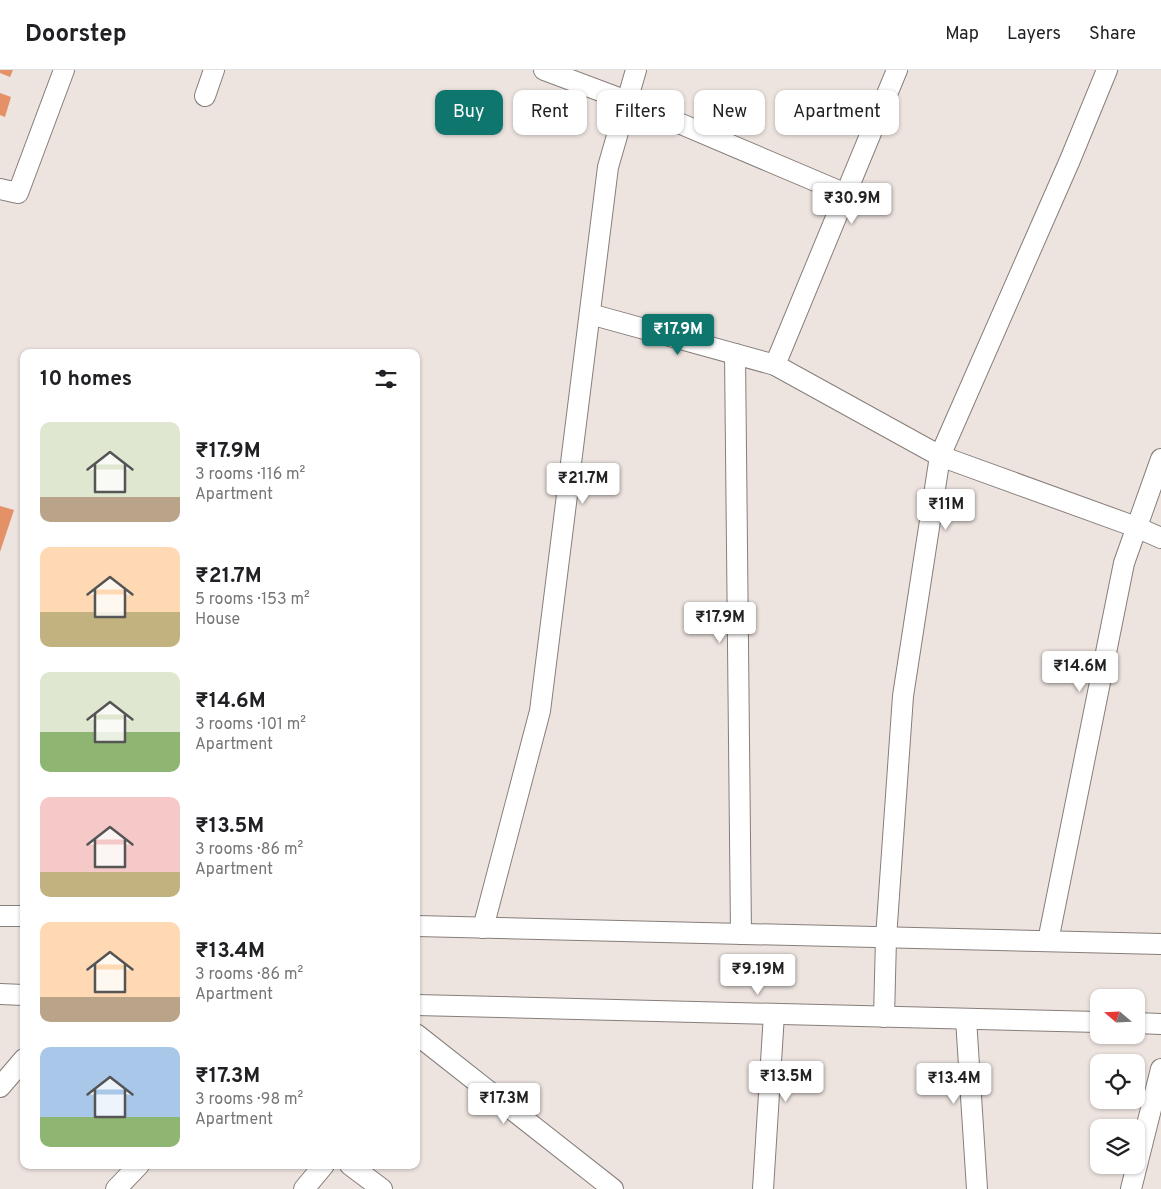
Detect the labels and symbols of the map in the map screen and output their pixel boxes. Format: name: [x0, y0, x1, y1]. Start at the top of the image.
pin: ₹30.9M: [811, 182, 893, 225]
pin: ₹17.9M: [637, 314, 719, 356]
pin: ₹21.7M: [542, 462, 624, 505]
pin: ₹11M: [916, 488, 976, 531]
pin: ₹17.9M: [679, 602, 761, 644]
pin: ₹14.6M: [1039, 650, 1121, 693]
pin: ₹9.19M: [717, 954, 799, 996]
north arrow: [1090, 989, 1145, 1044]
pin: ₹13.5M: [745, 1060, 827, 1103]
pin: ₹13.4M: [913, 1062, 995, 1105]
pin: ₹17.3M: [463, 1082, 545, 1125]

